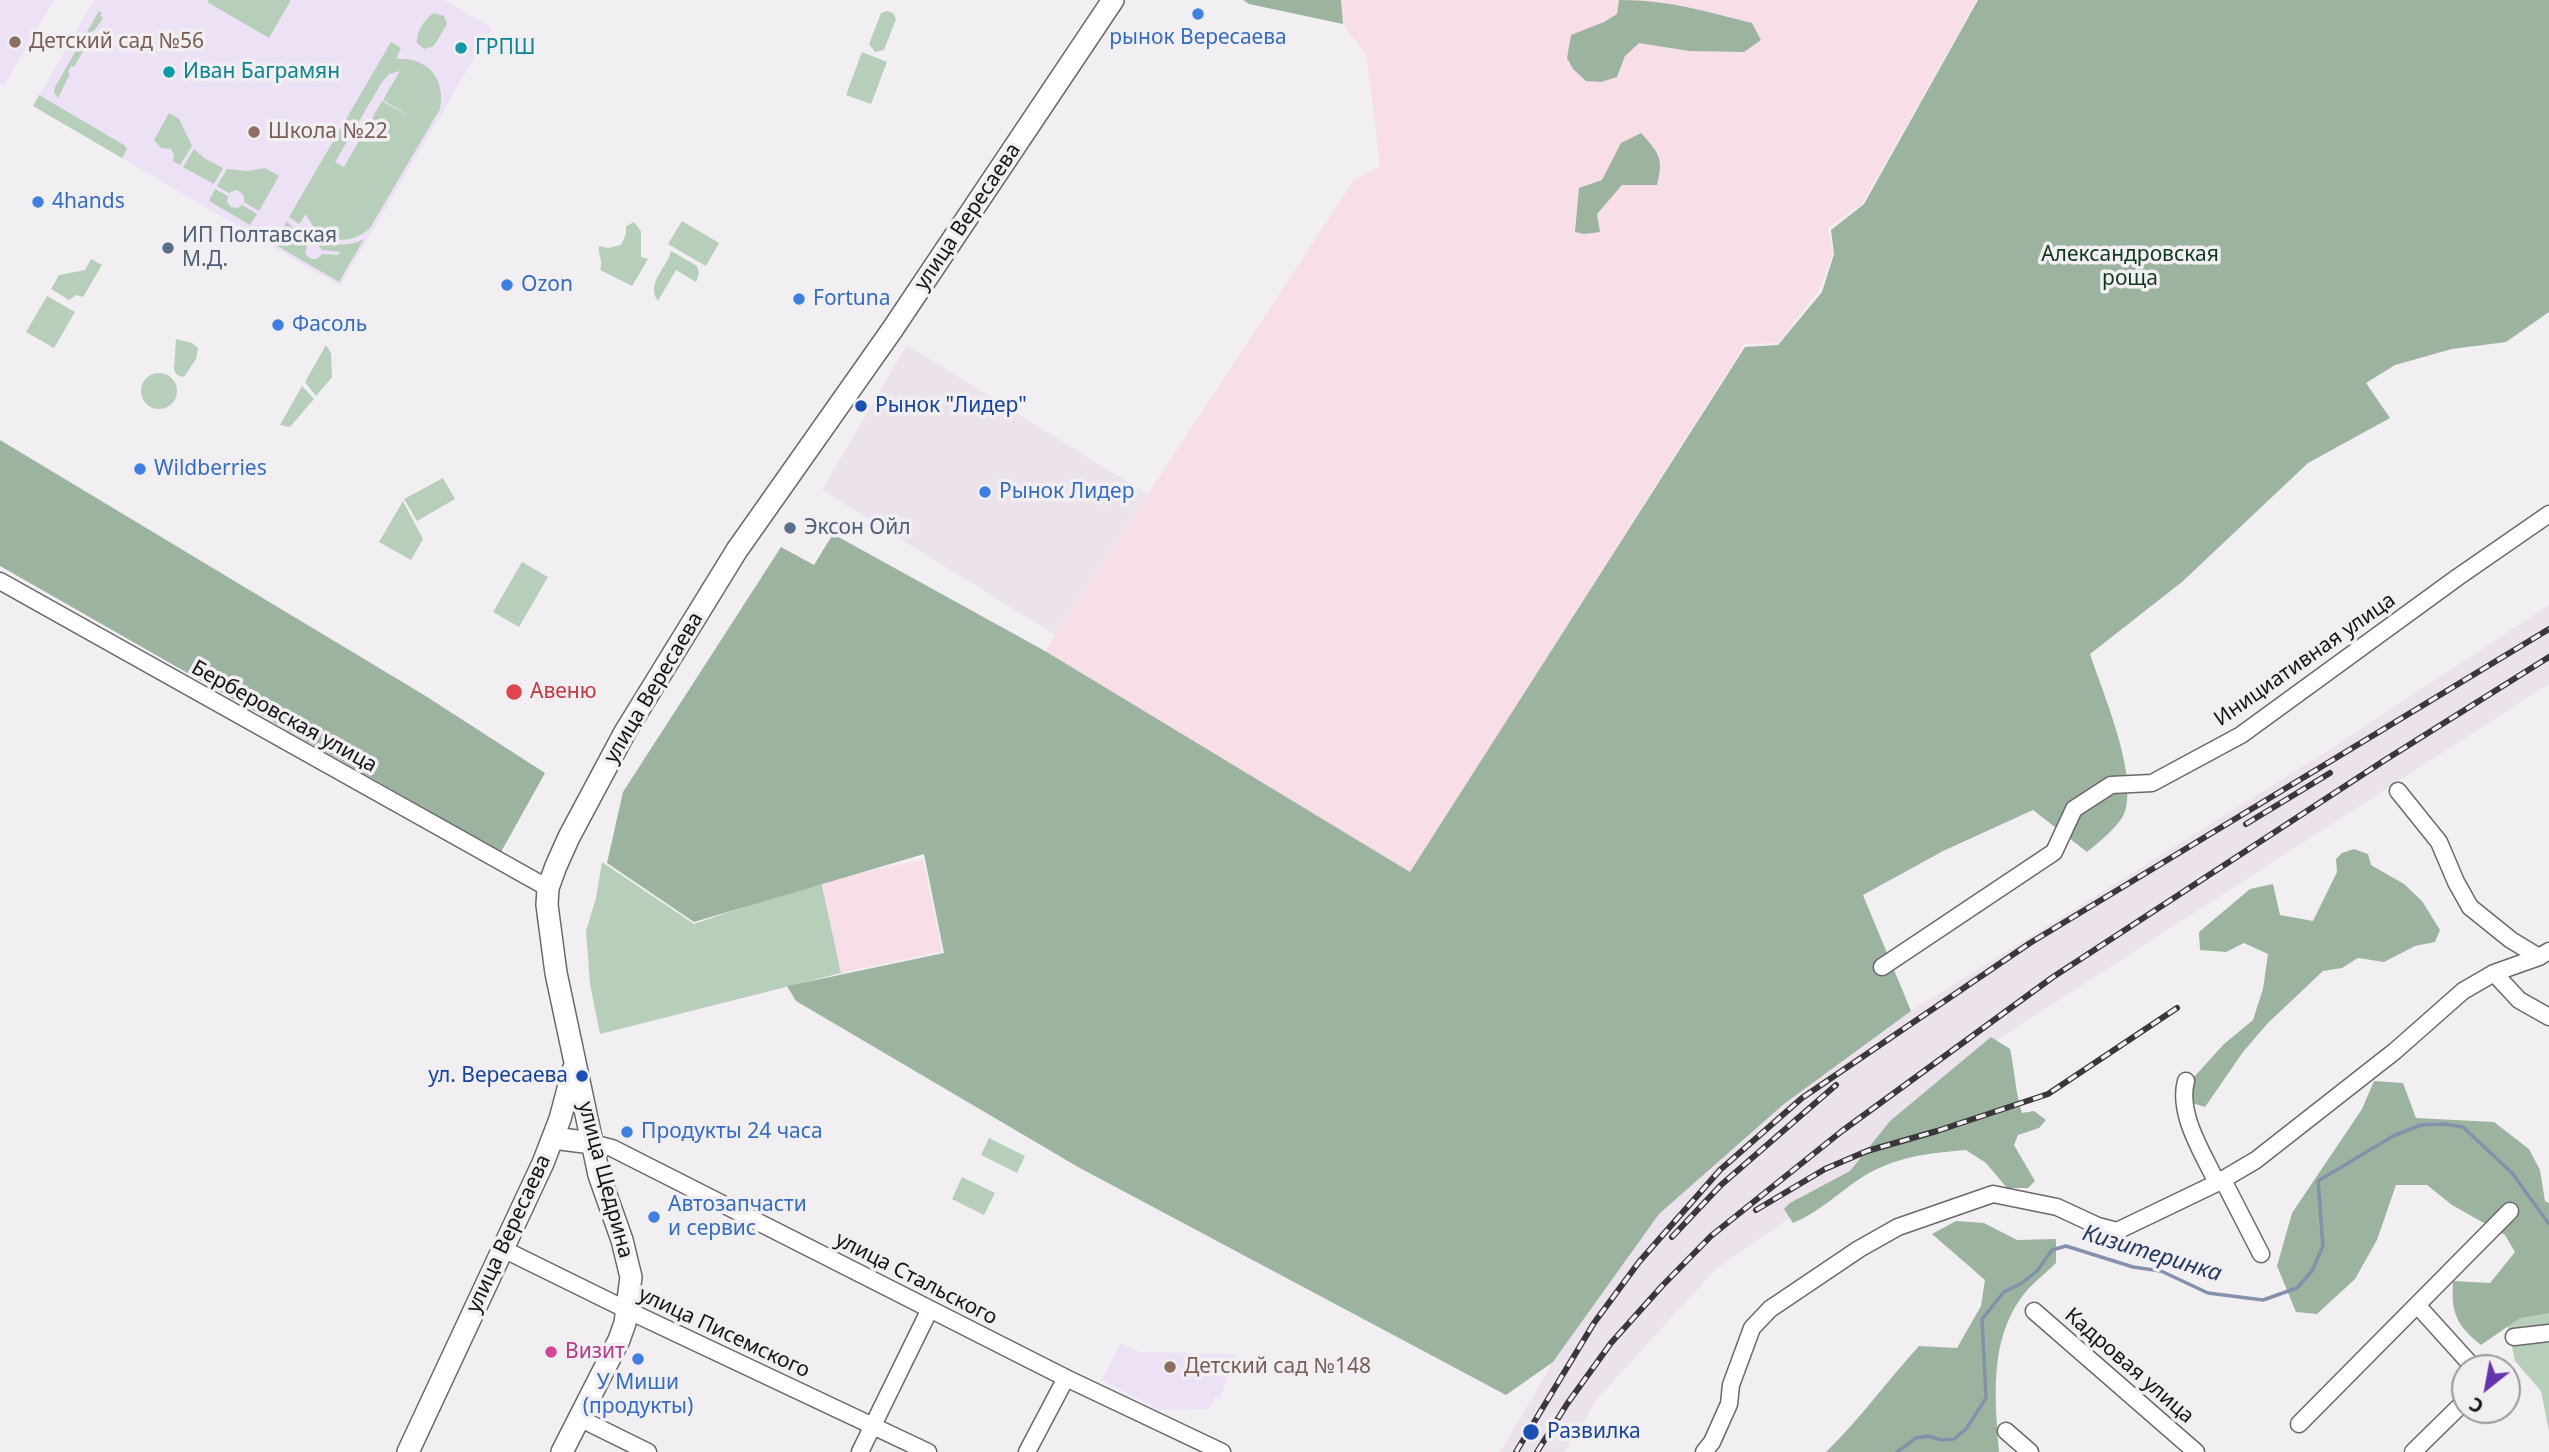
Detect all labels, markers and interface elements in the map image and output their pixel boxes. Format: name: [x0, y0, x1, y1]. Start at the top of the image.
marker: рынок Вересаева: [1190, 6, 1206, 22]
place label: рынок Вересаева: [1109, 25, 1287, 51]
place label: Детский сад №56: [29, 29, 204, 55]
marker: Детский сад №56: [7, 34, 23, 50]
place label: ГРПШ: [475, 35, 536, 61]
marker: ГРПШ: [453, 40, 469, 56]
place label: Иван Баграмян: [183, 59, 340, 85]
marker: Иван Баграмян: [161, 64, 177, 80]
place label: Школа №22: [268, 119, 388, 145]
marker: Школа №22: [246, 124, 262, 140]
street label: улица Вересаева: [910, 139, 1026, 295]
place label: 4hands: [52, 189, 125, 215]
marker: 4hands: [30, 194, 46, 210]
place label: ИП Полтавская М.Д.: [182, 223, 337, 273]
marker: ИП Полтавская М.Д.: [160, 240, 176, 256]
park label: Александровская роща: [2041, 242, 2219, 292]
place label: Ozon: [521, 272, 573, 298]
marker: Ozon: [499, 277, 515, 293]
place label: Fortuna: [813, 286, 891, 312]
marker: Fortuna: [791, 291, 807, 307]
place label: Фасоль: [292, 312, 367, 338]
marker: Фасоль: [270, 317, 286, 333]
place label: Рынок "Лидер": [875, 393, 1027, 419]
marker: Рынок "Лидер": [853, 398, 869, 414]
place label: Wildberries: [154, 456, 267, 482]
marker: Wildberries: [132, 461, 148, 477]
place label: Рынок Лидер: [999, 479, 1134, 505]
marker: Рынок Лидер: [977, 484, 993, 500]
place label: Эксон Ойл: [804, 515, 911, 541]
marker: Эксон Ойл: [782, 520, 798, 536]
street label: Инициативная улица: [2210, 588, 2400, 732]
street label: улица Вересаева: [599, 608, 709, 768]
street label: Берберовская улица: [187, 655, 381, 779]
place label: Авеню: [530, 679, 596, 705]
marker: Авеню: [504, 682, 524, 702]
place label: ул. Вересаева: [428, 1063, 568, 1089]
marker: ул. Вересаева: [574, 1068, 590, 1084]
street label: улица Щедрина: [572, 1099, 638, 1261]
place label: Продукты 24 часа: [641, 1119, 823, 1145]
marker: Продукты 24 часа: [619, 1124, 635, 1140]
street label: улица Вересаева: [461, 1151, 557, 1317]
place label: Автозапчасти и сервис: [668, 1192, 807, 1242]
marker: Автозапчасти и сервис: [646, 1209, 662, 1225]
water label: Кизитеринка: [2079, 1220, 2225, 1288]
street label: улица Стальского: [831, 1227, 1001, 1331]
street label: улица Писемского: [634, 1282, 814, 1384]
street label: Кадровая улица: [2059, 1303, 2199, 1429]
place label: Визит: [565, 1339, 625, 1365]
marker: Визит: [543, 1344, 559, 1360]
marker: У Миши (продукты): [630, 1351, 646, 1367]
place label: Детский сад №148: [1184, 1354, 1371, 1380]
north arrow: [2451, 1354, 2521, 1424]
marker: Детский сад №148: [1162, 1359, 1178, 1375]
place label: У Миши (продукты): [583, 1370, 693, 1420]
text: С: [2464, 1391, 2488, 1420]
place label: Развилка: [1547, 1419, 1641, 1445]
marker: Развилка: [1521, 1422, 1541, 1442]

